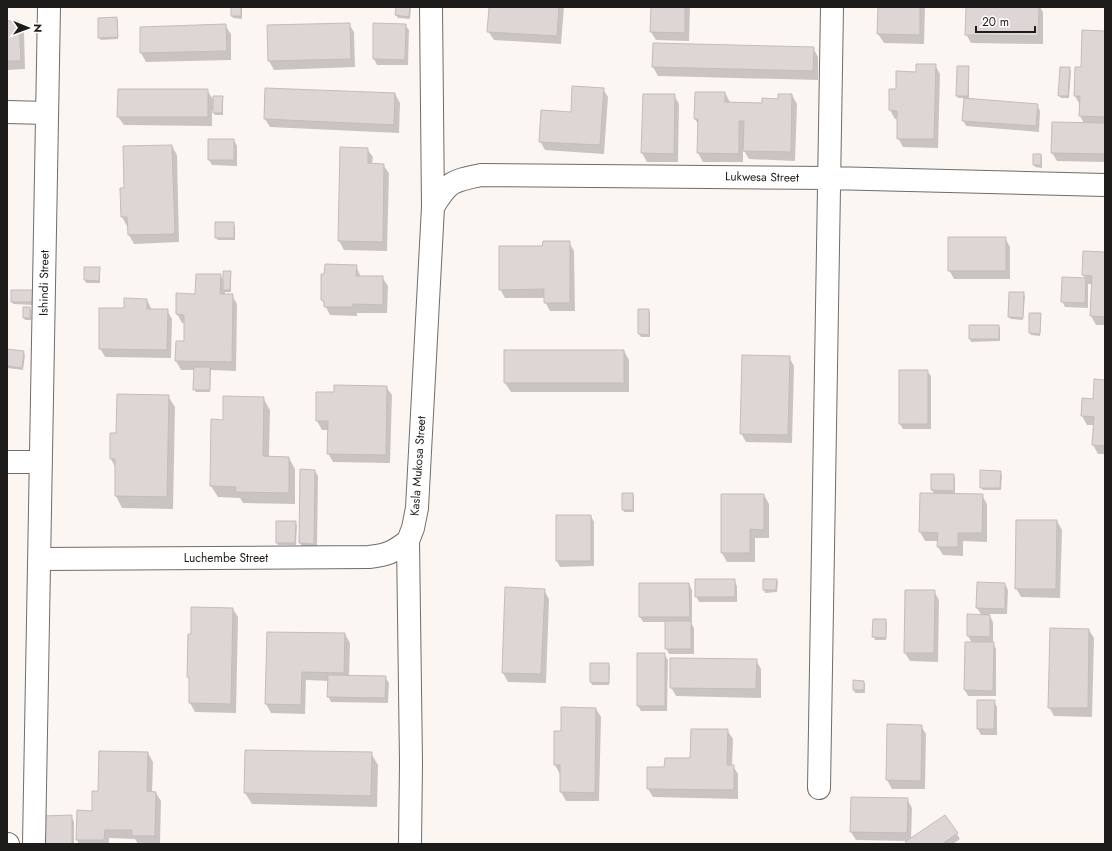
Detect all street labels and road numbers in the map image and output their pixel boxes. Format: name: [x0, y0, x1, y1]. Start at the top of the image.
street label: Lukwesa Street: [725, 167, 799, 187]
street label: Ishindi Street: [34, 250, 54, 316]
street label: Kasla Mukosa Street: [406, 415, 430, 517]
street label: Luchembe Street: [184, 549, 268, 567]

